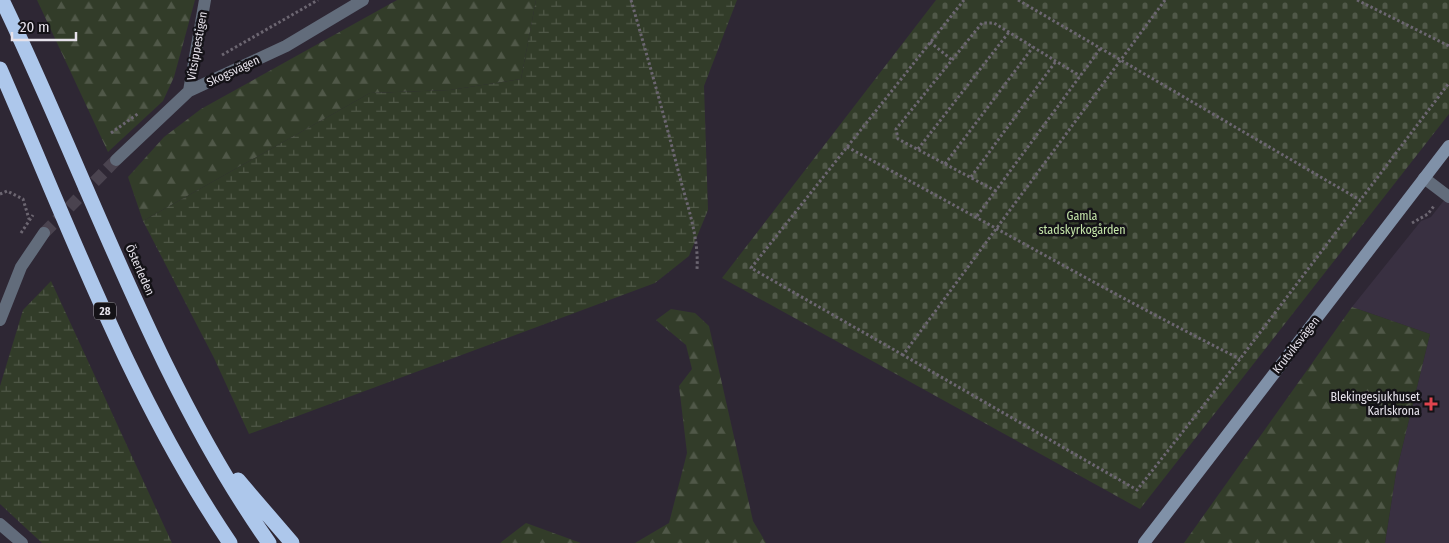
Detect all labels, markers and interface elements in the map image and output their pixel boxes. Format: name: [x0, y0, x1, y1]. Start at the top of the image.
scale bar: [12, 10, 76, 42]
street label: Vitsippestigen: [184, 10, 210, 82]
text: 20 m: [20, 18, 50, 36]
street label: Skogsvägen: [204, 53, 262, 89]
park label: Gamla stadskyrkogården: [1038, 209, 1126, 237]
street label: Österleden: [123, 242, 159, 298]
road number: 28: [94, 302, 116, 320]
street label: Krutviksvägen: [1269, 314, 1323, 376]
place label: Blekingesjukhuset Karlskrona: [1330, 390, 1420, 418]
marker: Blekingesjukhuset Karlskrona: [1424, 397, 1438, 411]

